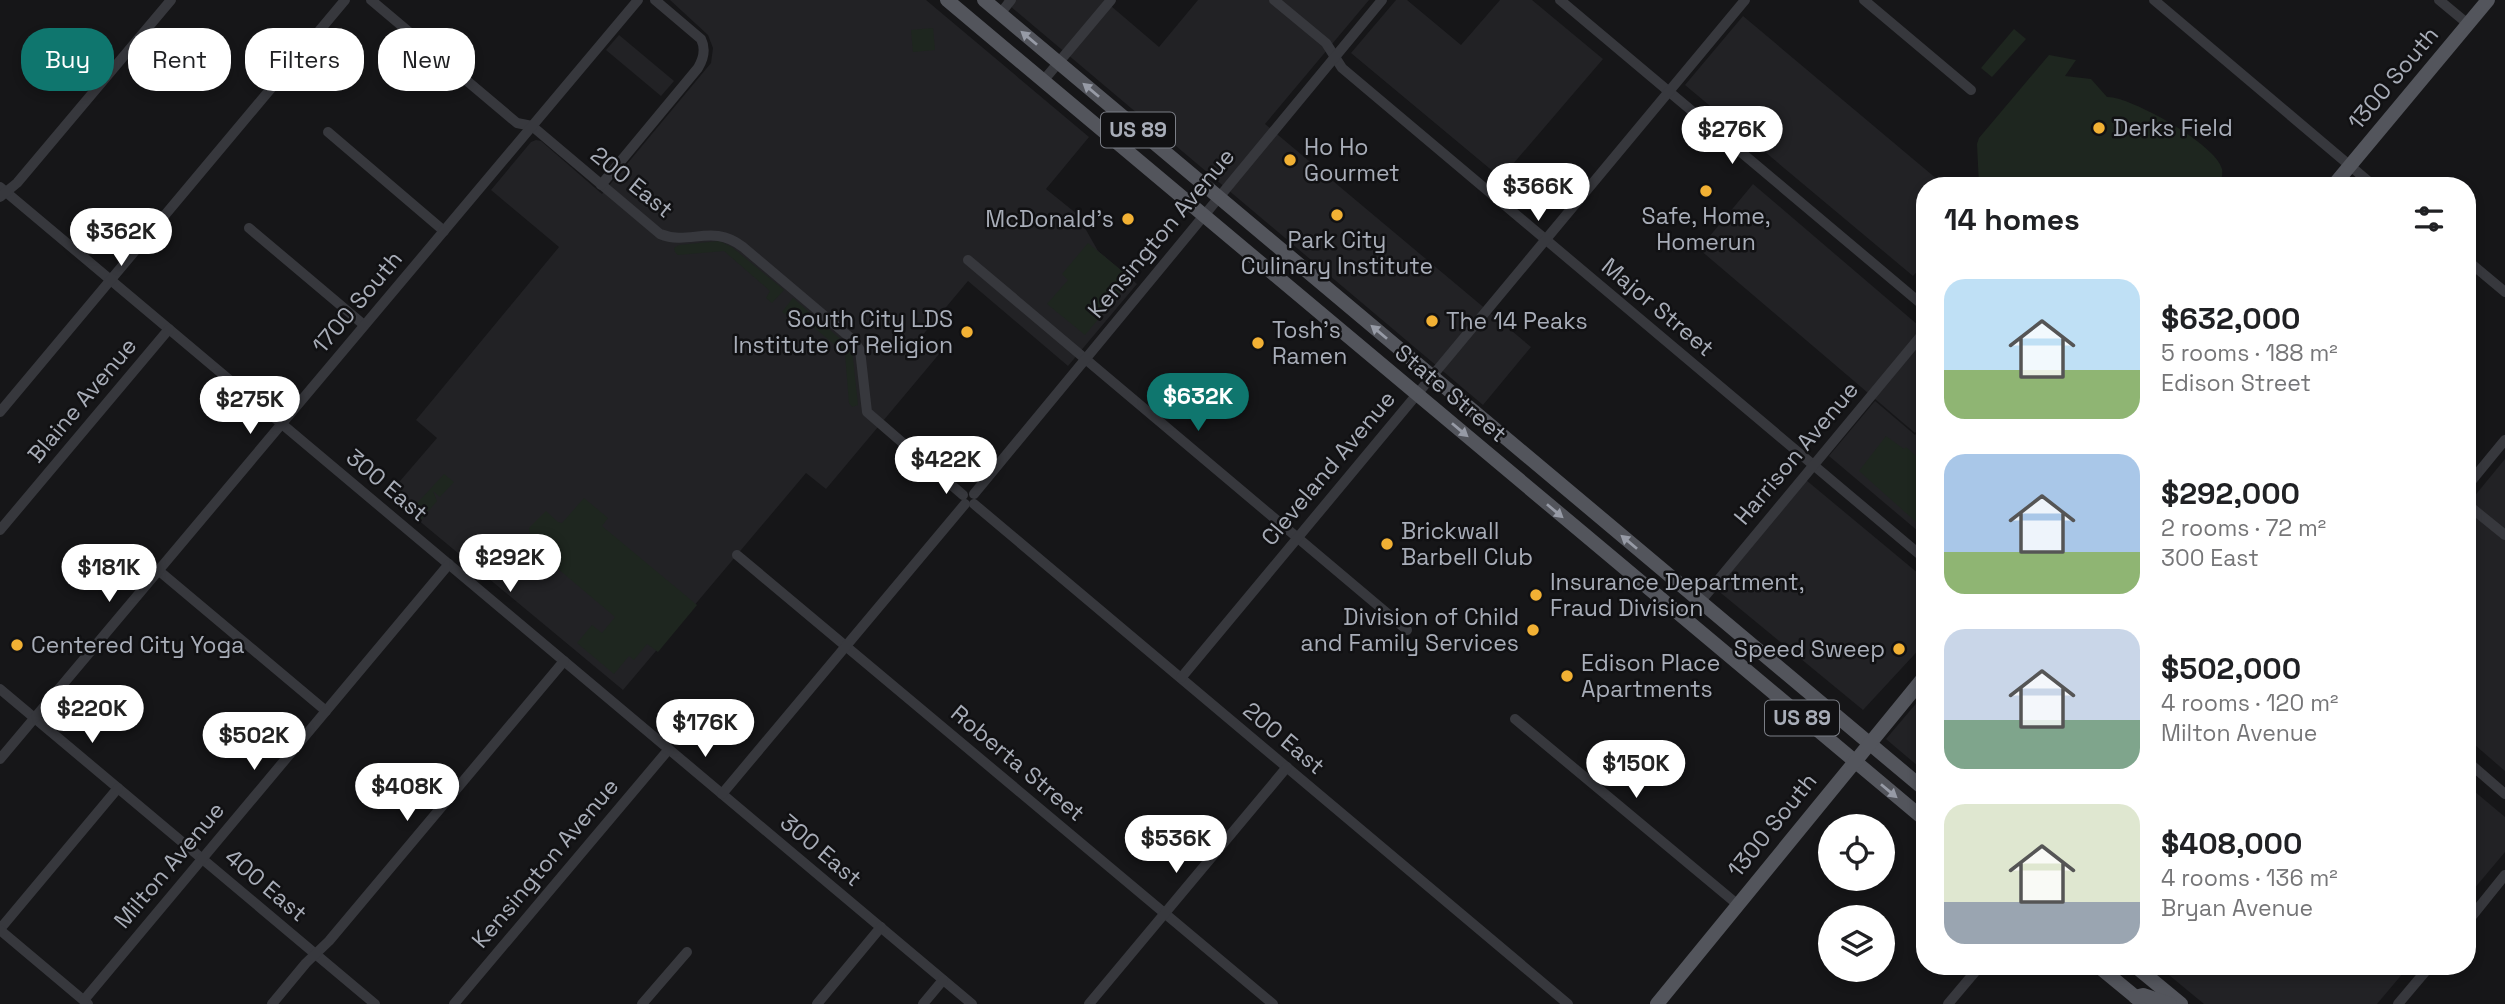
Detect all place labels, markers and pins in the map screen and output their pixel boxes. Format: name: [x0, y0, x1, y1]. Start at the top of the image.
pin: $276K: [1683, 106, 1781, 166]
place label: Derks Field: [2113, 113, 2233, 143]
marker: Derks Field: [2091, 120, 2107, 136]
place label: Ho Ho Gourmet: [1304, 132, 1400, 188]
marker: Ho Ho Gourmet: [1282, 152, 1298, 168]
pin: $366K: [1489, 164, 1587, 223]
marker: Safe, Home, Homerun: [1698, 183, 1714, 199]
place label: Safe, Home, Homerun: [1642, 201, 1770, 257]
place label: McDonald's: [985, 204, 1114, 234]
marker: Park City Culinary Institute: [1329, 207, 1345, 223]
pin: $362K: [72, 208, 170, 268]
marker: McDonald's: [1120, 211, 1136, 227]
place label: Park City Culinary Institute: [1241, 225, 1433, 281]
place label: South City LDS Institute of Religion: [733, 304, 953, 360]
place label: The 14 Peaks: [1446, 306, 1588, 336]
marker: The 14 Peaks: [1424, 313, 1440, 329]
place label: Tosh's Ramen: [1272, 315, 1347, 371]
marker: South City LDS Institute of Religion: [959, 324, 975, 340]
marker: Tosh's Ramen: [1250, 335, 1266, 351]
pin: $632K: [1149, 374, 1247, 433]
pin: $275K: [201, 376, 299, 436]
pin: $422K: [897, 436, 995, 496]
place label: Brickwall Barbell Club: [1401, 516, 1533, 572]
pin: $292K: [461, 534, 559, 594]
marker: Brickwall Barbell Club: [1379, 536, 1395, 552]
pin: $181K: [60, 544, 158, 604]
place label: Insurance Department, Fraud Division: [1550, 567, 1804, 623]
marker: Insurance Department, Fraud Division: [1528, 587, 1544, 603]
place label: Division of Child and Family Services: [1301, 602, 1519, 658]
marker: Division of Child and Family Services: [1525, 622, 1541, 638]
place label: Centered City Yoga: [31, 630, 244, 660]
place label: Speed Sweep: [1734, 634, 1885, 664]
marker: Centered City Yoga: [9, 637, 25, 653]
marker: Speed Sweep: [1891, 641, 1907, 657]
place label: Edison Place Apartments: [1581, 648, 1720, 704]
marker: Edison Place Apartments: [1559, 668, 1575, 684]
pin: $220K: [43, 686, 141, 745]
pin: $176K: [656, 700, 754, 759]
pin: $502K: [205, 712, 303, 772]
pin: $150K: [1587, 740, 1685, 800]
pin: $408K: [358, 764, 456, 823]
pin: $536K: [1127, 816, 1225, 875]

